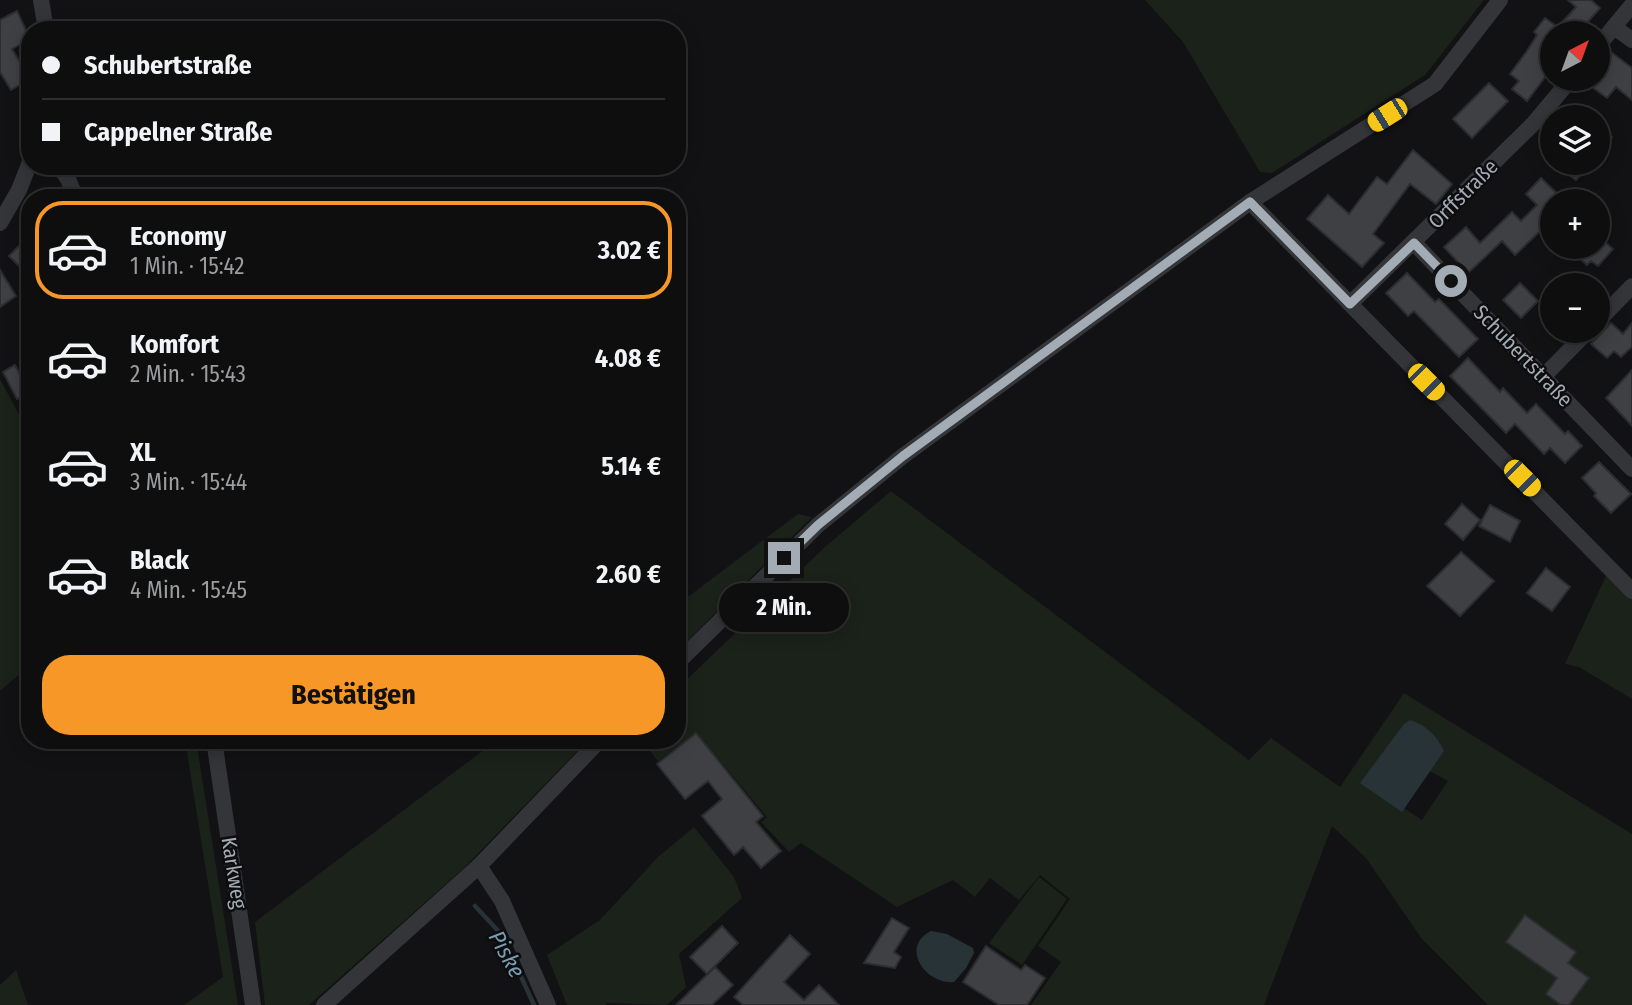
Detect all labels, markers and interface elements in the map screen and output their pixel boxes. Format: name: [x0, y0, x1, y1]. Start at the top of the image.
north arrow: [1540, 21, 1610, 91]
map controls: [1540, 21, 1610, 343]
text: Schubertstraße: [84, 50, 252, 81]
car: [1364, 95, 1411, 135]
button: layers: [1540, 105, 1610, 175]
text: Cappelner Straße: [84, 117, 272, 148]
street label: Orffstraße: [1423, 154, 1503, 234]
button: +: [1540, 189, 1610, 259]
icon: car: [46, 219, 109, 282]
text: Economy: [130, 221, 226, 252]
text: 3.02 €: [598, 235, 661, 266]
text: 1 Min. · 15:42: [130, 252, 244, 280]
route start: [1435, 265, 1467, 297]
button: −: [1540, 273, 1610, 343]
street label: Schubertstraße: [1468, 300, 1578, 412]
icon: car: [46, 327, 109, 390]
text: Komfort: [130, 329, 219, 360]
text: 4.08 €: [595, 343, 661, 374]
text: 2 Min. · 15:43: [130, 360, 246, 388]
car: [1404, 360, 1449, 404]
icon: car: [46, 435, 109, 498]
text: XL: [130, 437, 156, 468]
text: 5.14 €: [601, 451, 661, 482]
car: [1500, 456, 1545, 500]
text: 3 Min. · 15:44: [130, 468, 247, 496]
route end: [768, 542, 800, 574]
icon: car: [46, 543, 109, 606]
text: Black: [130, 545, 189, 576]
text: 2.60 €: [596, 559, 661, 590]
text: 4 Min. · 15:45: [130, 576, 247, 604]
callout: 2 Min.: [719, 582, 849, 632]
text: 2 Min.: [756, 593, 812, 621]
button: Bestätigen: [42, 655, 665, 735]
street label: Karkweg: [215, 835, 253, 911]
water label: Piske: [483, 926, 531, 983]

